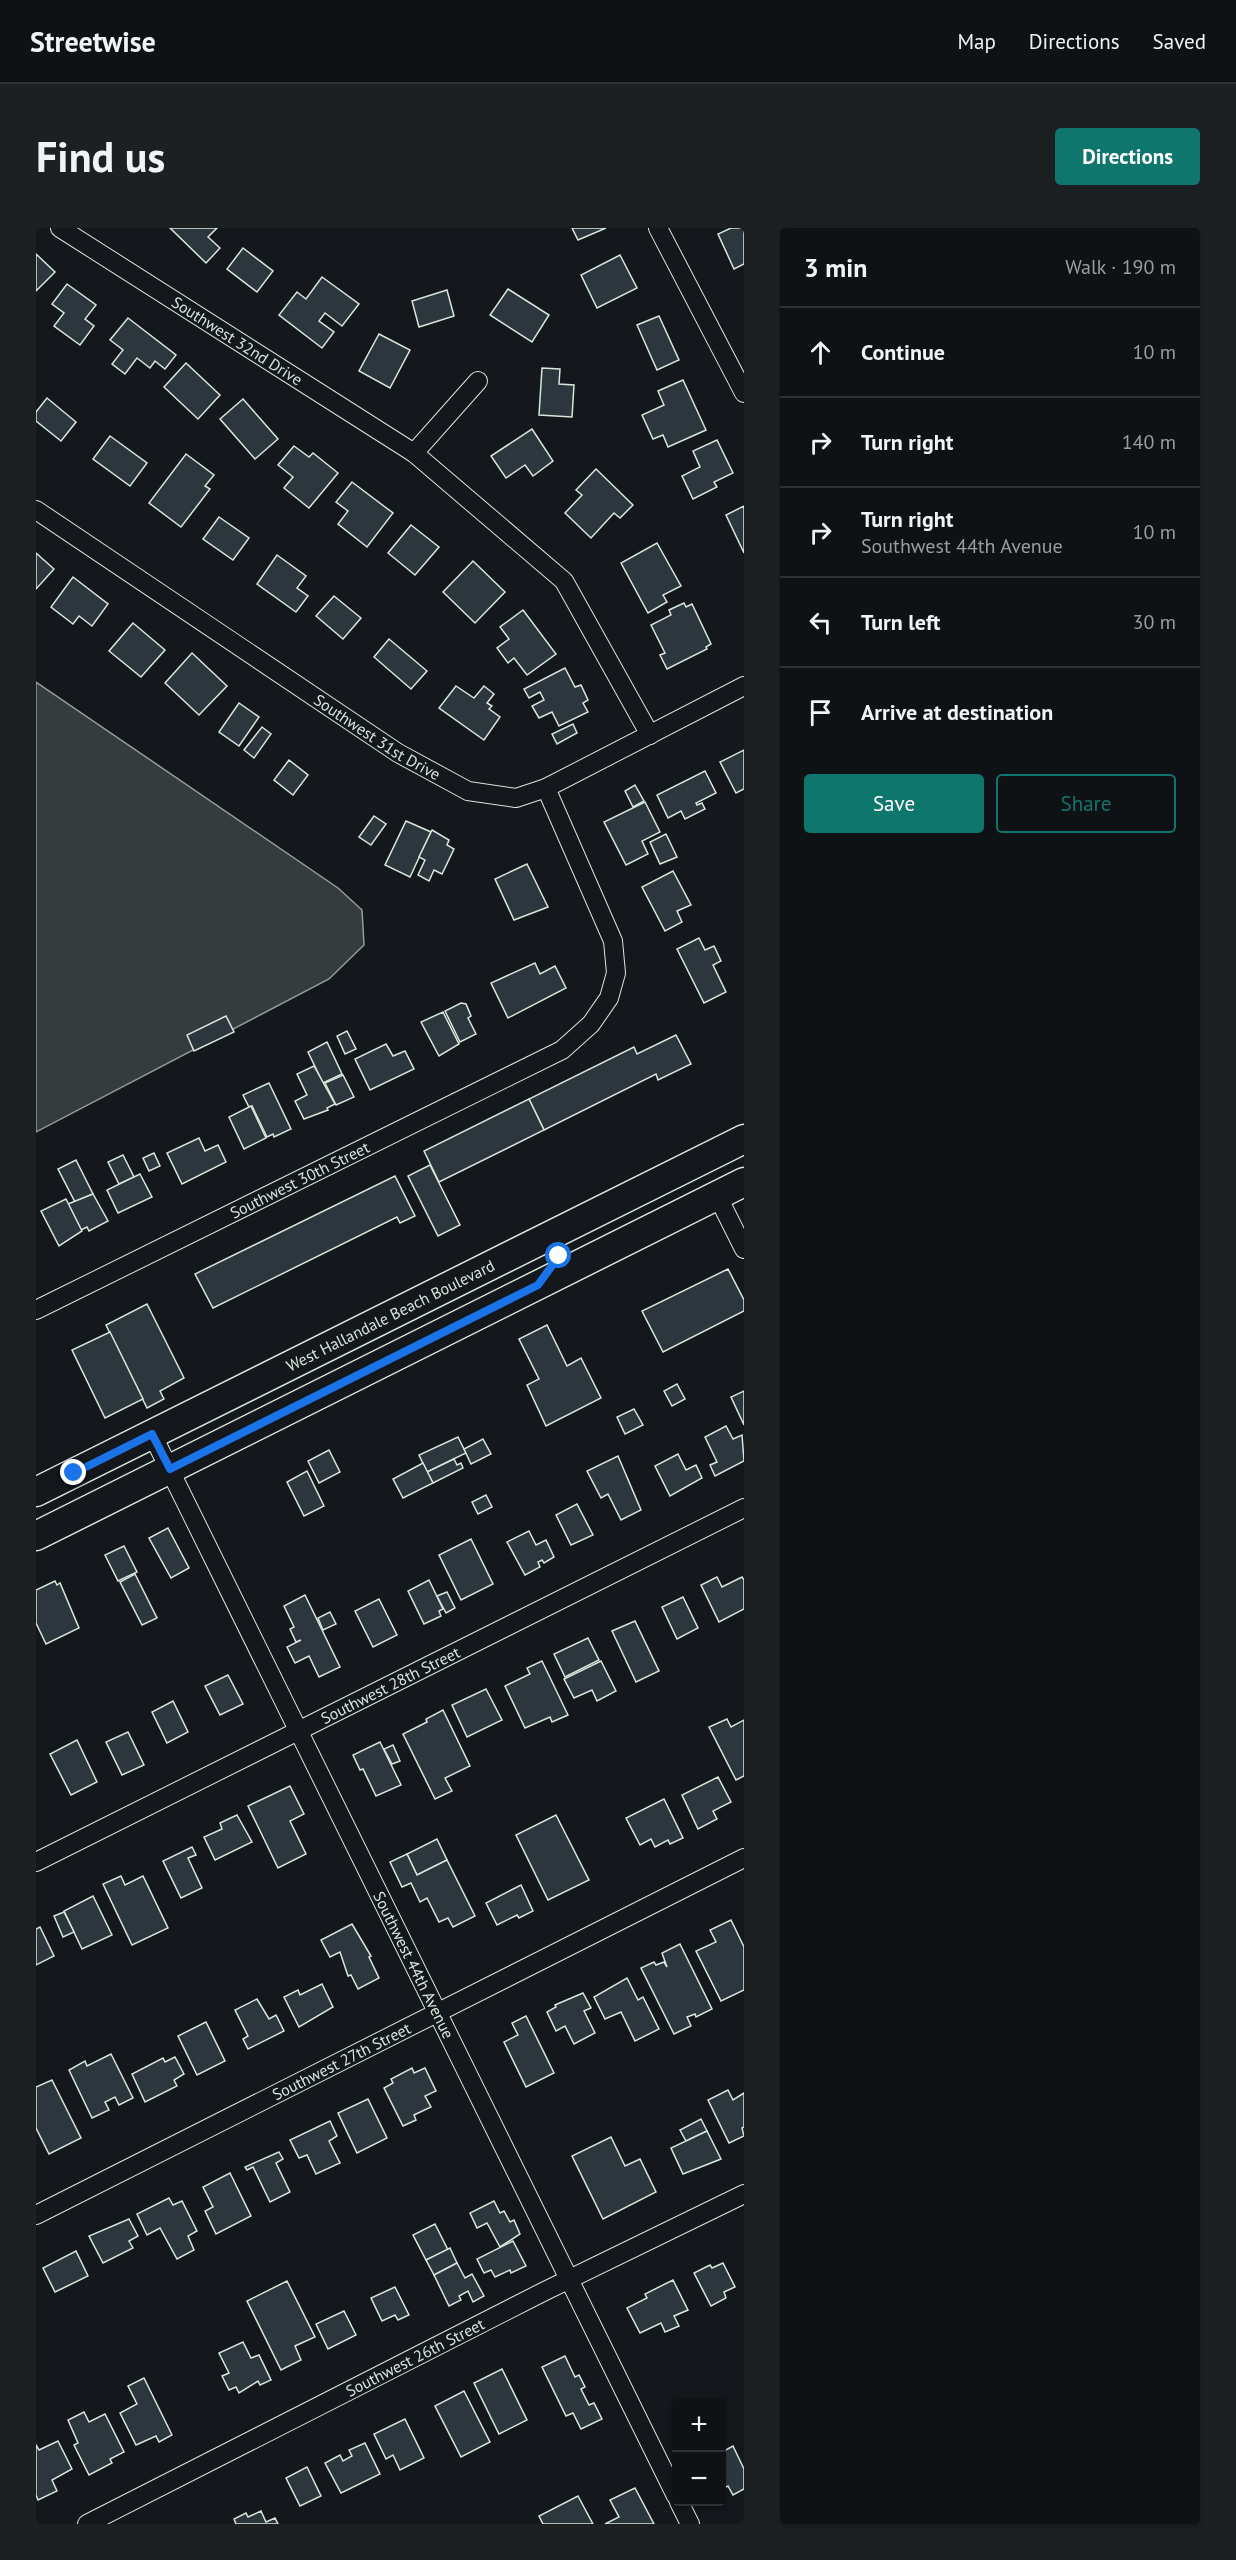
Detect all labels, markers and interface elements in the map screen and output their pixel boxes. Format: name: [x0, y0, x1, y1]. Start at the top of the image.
text: Streetwise: [30, 23, 156, 60]
text: Map: [957, 28, 996, 55]
text: Directions: [1029, 28, 1120, 55]
text: Saved: [1153, 28, 1206, 55]
button: Directions: [1055, 128, 1200, 185]
text: Find us: [36, 129, 165, 184]
text: 3 min: [804, 251, 867, 284]
text: Walk · 190 m: [1065, 254, 1176, 280]
street label: Southwest 32nd Drive: [168, 292, 306, 390]
icon: ahead: [804, 336, 837, 369]
text: Continue: [861, 338, 945, 366]
text: 10 m: [1133, 339, 1176, 365]
icon: right: [804, 426, 837, 459]
text: Turn right: [861, 428, 953, 456]
text: 140 m: [1122, 429, 1176, 455]
text: Turn right: [861, 505, 953, 533]
icon: right: [804, 516, 837, 549]
text: 10 m: [1133, 519, 1176, 545]
text: Southwest 44th Avenue: [861, 533, 1063, 559]
icon: left: [804, 606, 837, 639]
text: Turn left: [861, 608, 941, 636]
text: 30 m: [1133, 609, 1176, 635]
street label: Southwest 31st Drive: [310, 690, 444, 784]
icon: arrive: [804, 696, 837, 729]
text: Arrive at destination: [861, 698, 1053, 726]
button: Save: [804, 774, 984, 833]
button: Share: [996, 774, 1176, 833]
street label: Southwest 30th Street: [227, 1137, 373, 1223]
route start: [545, 1242, 571, 1268]
street label: West Hallandale Beach Boulevard: [283, 1255, 498, 1376]
route end: [60, 1459, 86, 1485]
street label: Southwest 28th Street: [317, 1641, 464, 1728]
street label: Southwest 44th Avenue: [369, 1888, 459, 2042]
street label: Southwest 27th Street: [269, 2017, 415, 2104]
street label: Southwest 26th Street: [342, 2313, 488, 2401]
map controls: [672, 2398, 726, 2506]
button: +: [672, 2398, 726, 2452]
button: −: [672, 2452, 726, 2506]

